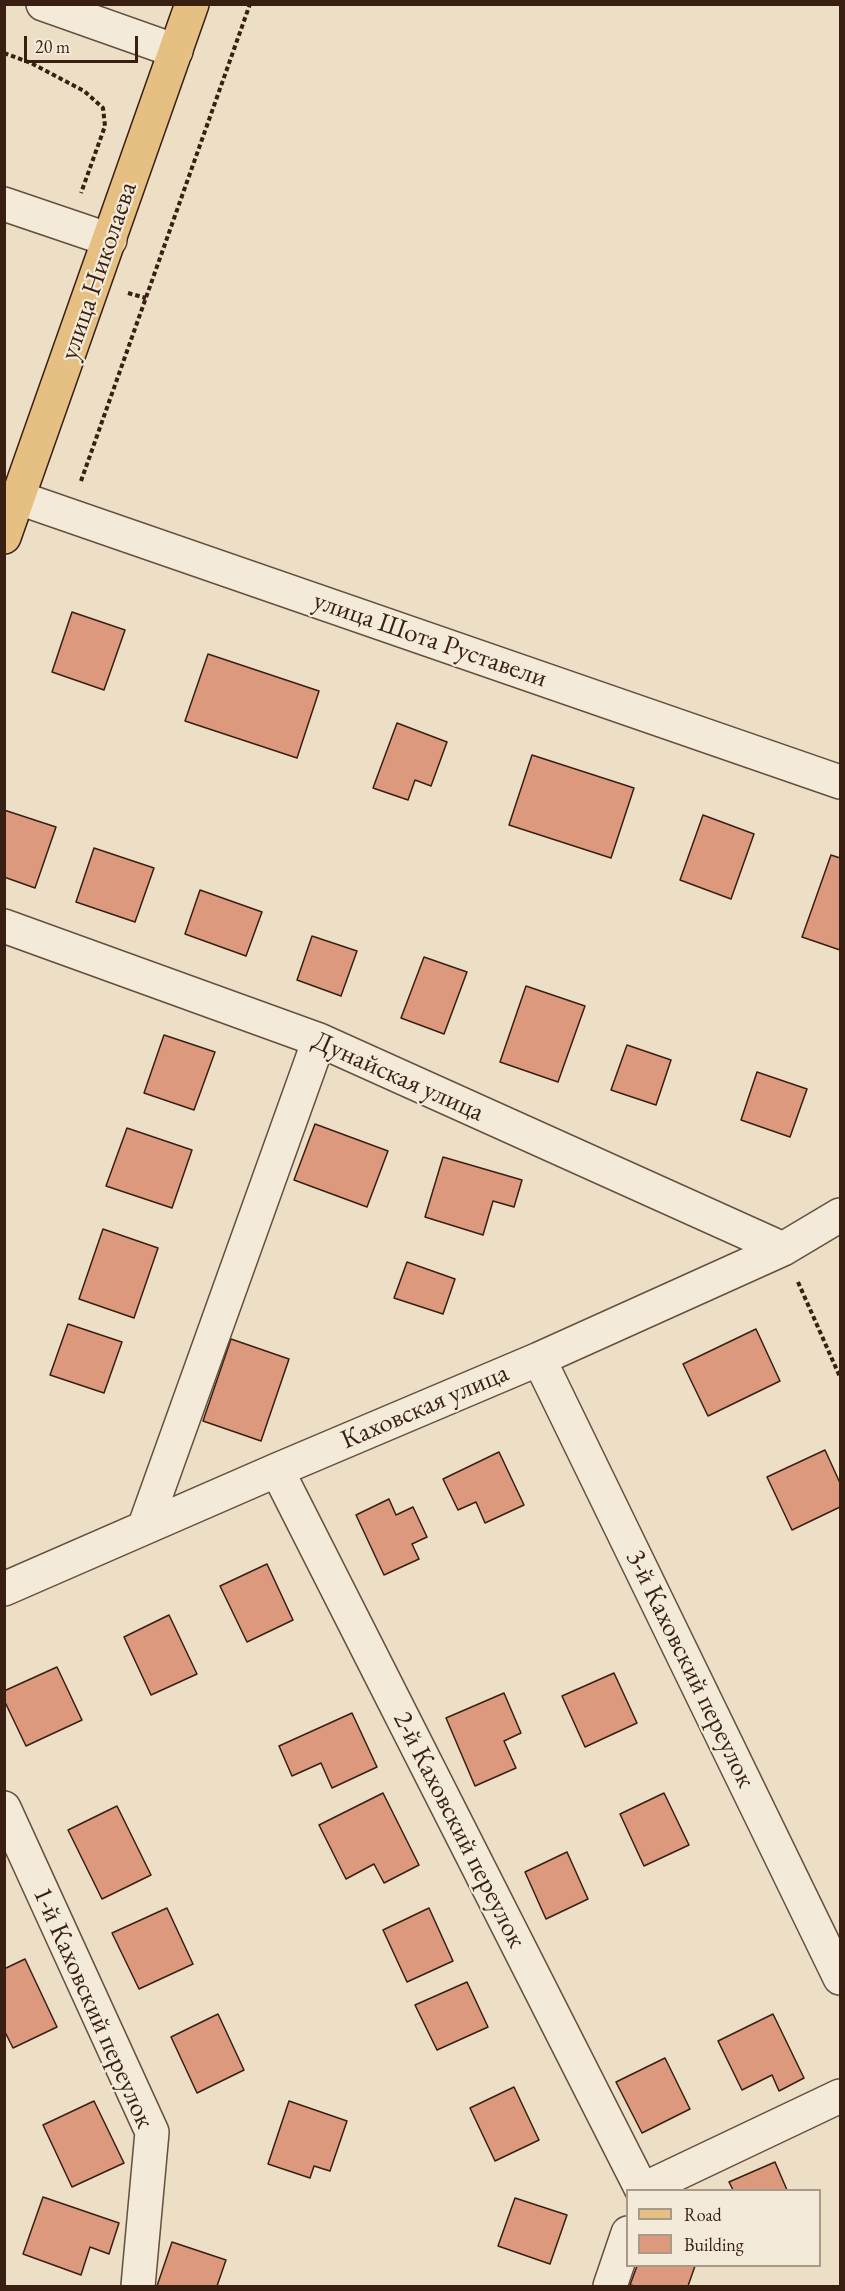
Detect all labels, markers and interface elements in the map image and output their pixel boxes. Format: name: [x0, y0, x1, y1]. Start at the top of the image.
scale bar: [27, 24, 141, 62]
text: 20 m: [35, 35, 70, 58]
street label: улица Николаева: [53, 178, 145, 364]
street label: улица Шота Руставели: [309, 585, 551, 695]
street label: Дунайская улица: [307, 1025, 489, 1129]
street label: Каховская улица: [336, 1357, 514, 1457]
street label: 3-й Каховский переулок: [618, 1545, 762, 1793]
street label: 2-й Каховский переулок: [385, 1706, 533, 1954]
street label: 1-й Каховский переулок: [25, 1882, 161, 2134]
legend: [626, 2189, 821, 2267]
text: Road: [684, 2203, 722, 2226]
text: Building: [684, 2233, 744, 2256]

